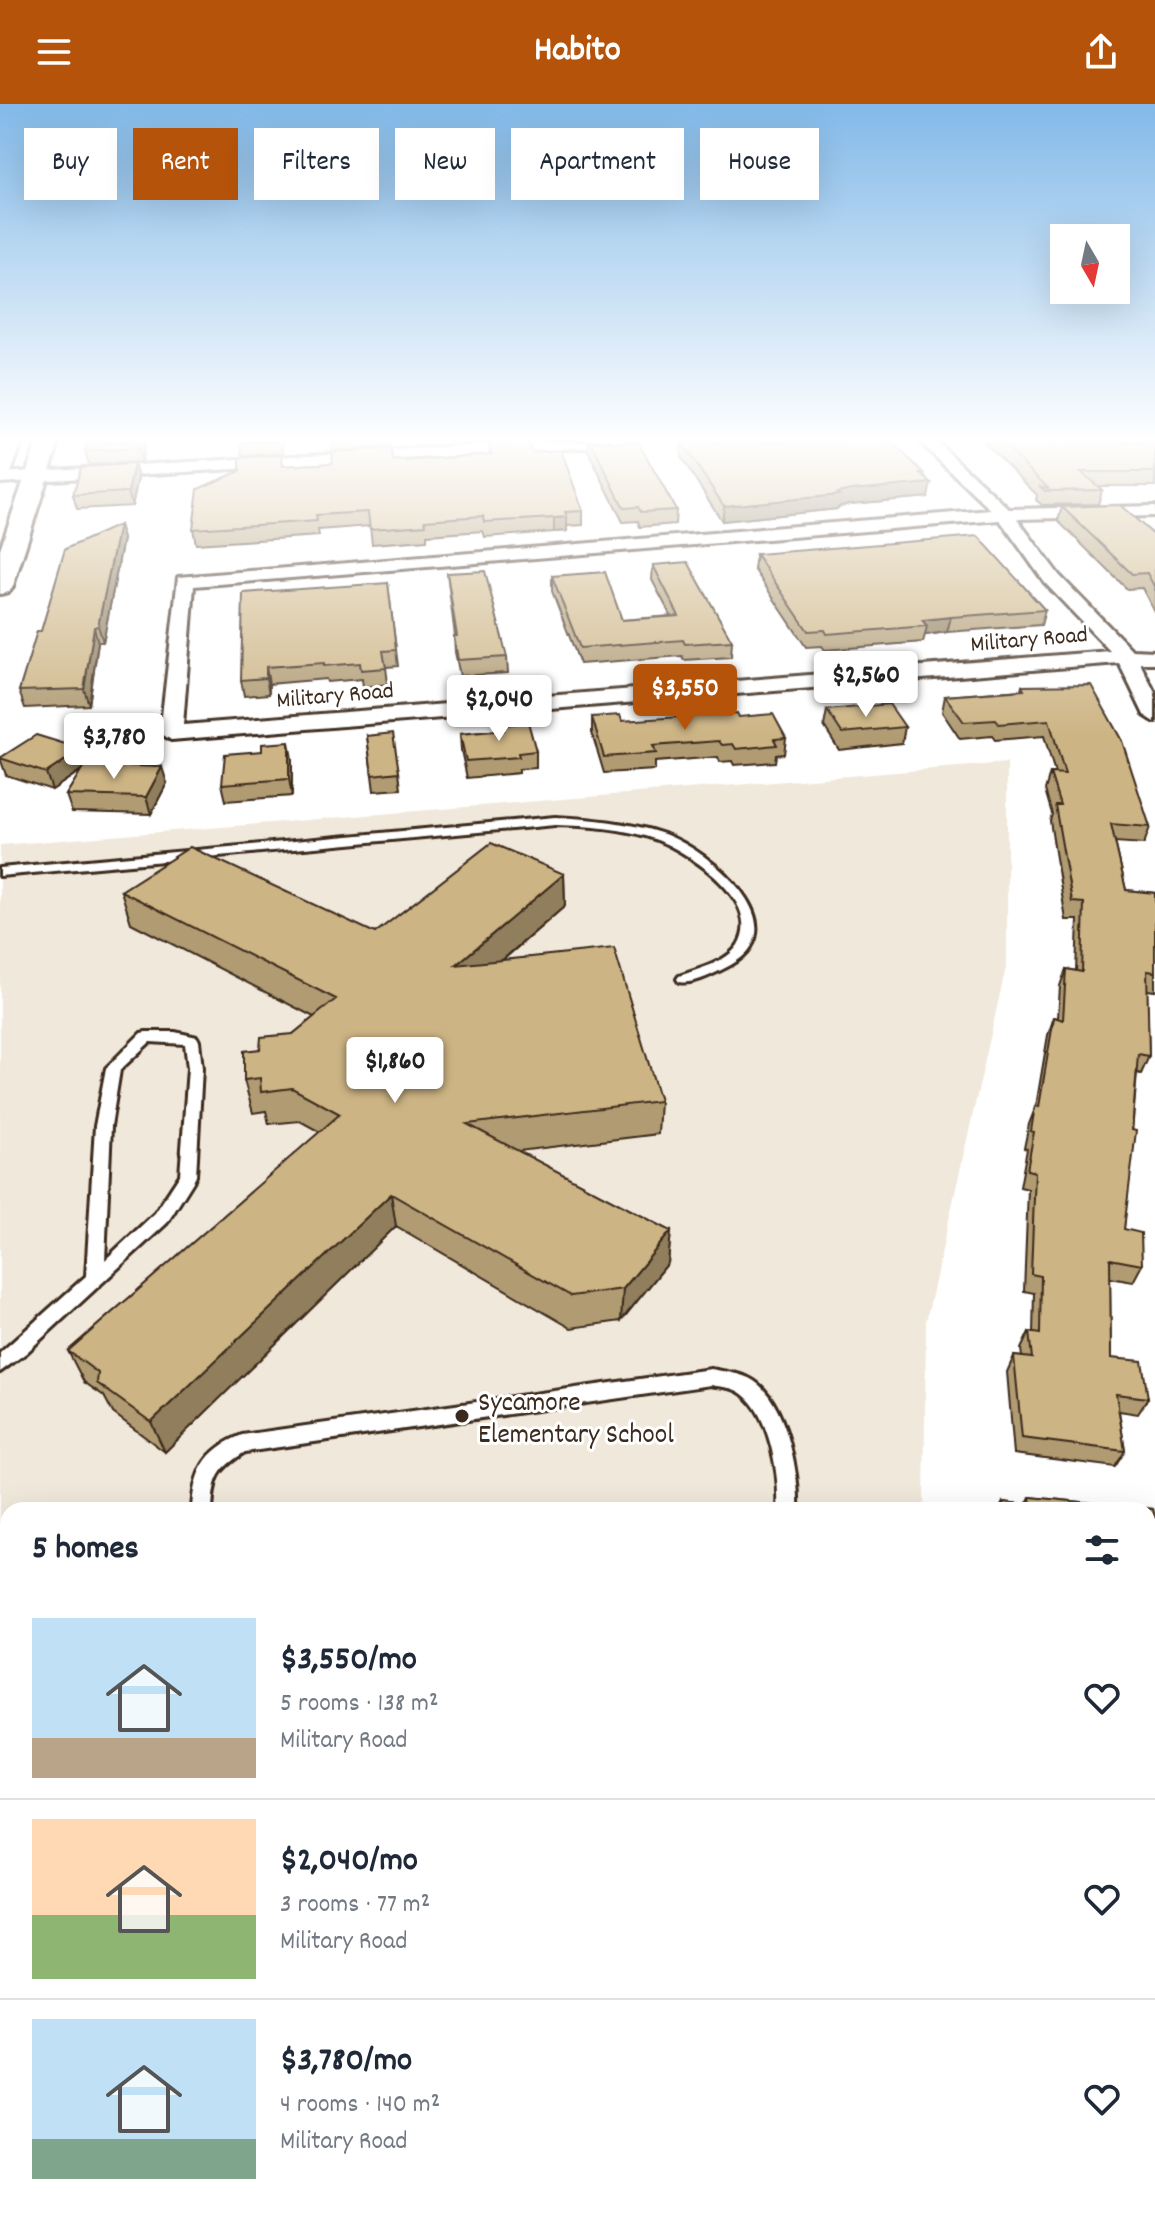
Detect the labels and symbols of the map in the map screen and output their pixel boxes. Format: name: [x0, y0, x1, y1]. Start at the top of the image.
north arrow: [1050, 224, 1130, 304]
street label: Military Road: [969, 619, 1089, 663]
pin: $2,560: [801, 651, 931, 719]
pin: $3,550: [620, 664, 750, 732]
street label: Military Road: [275, 675, 395, 719]
pin: $2,040: [434, 675, 564, 743]
pin: $3,780: [49, 713, 179, 781]
pin: $1,860: [330, 1037, 460, 1105]
place label: Sycamore Elementary School: [478, 1385, 674, 1457]
marker: Sycamore Elementary School: [453, 1407, 471, 1425]

